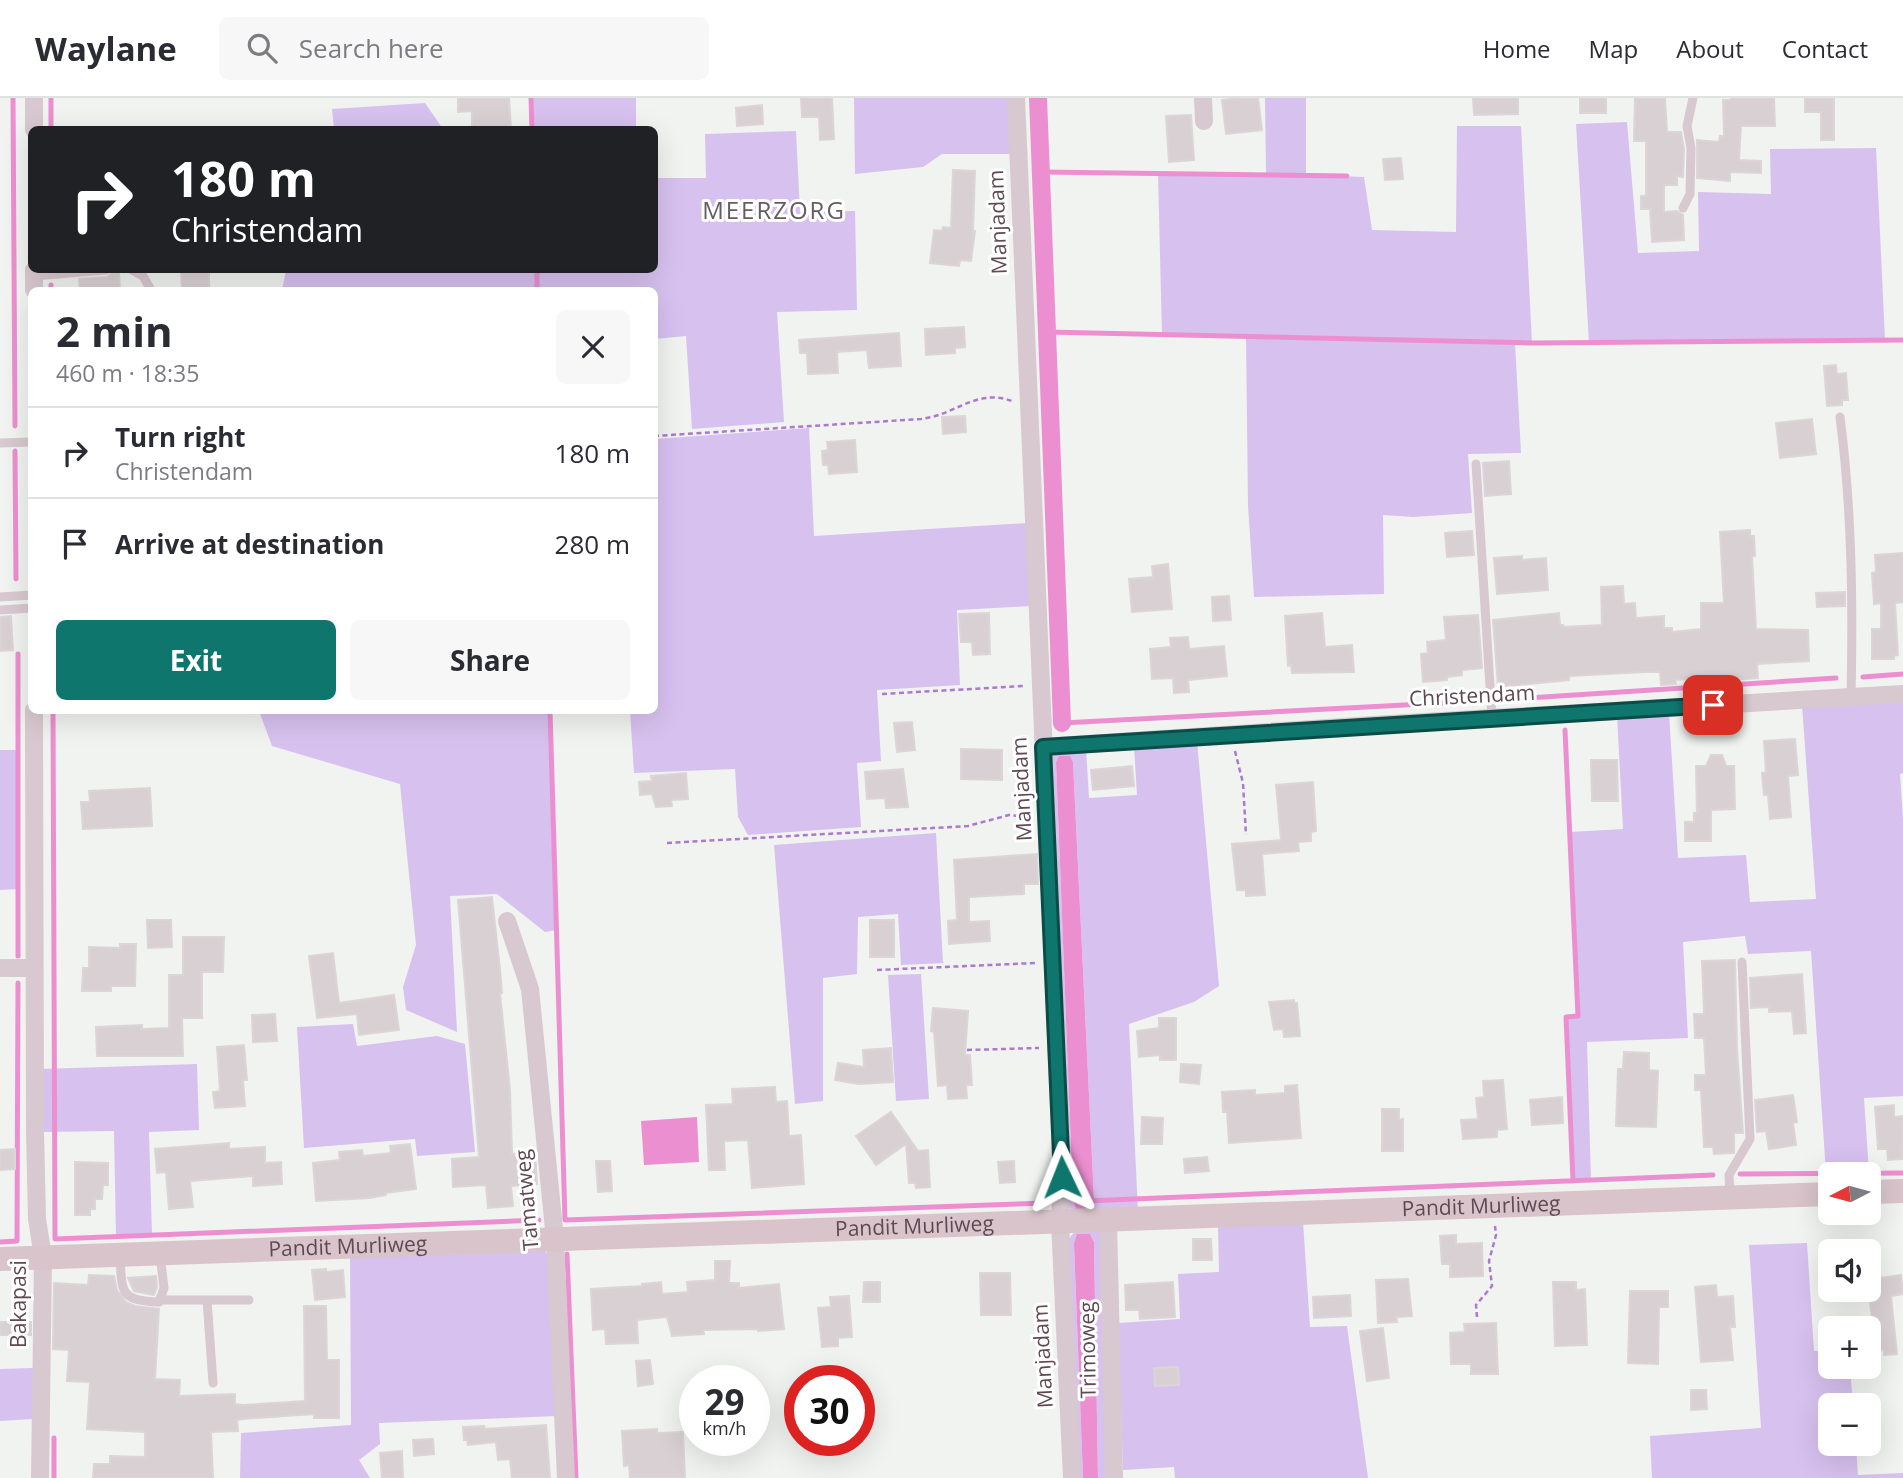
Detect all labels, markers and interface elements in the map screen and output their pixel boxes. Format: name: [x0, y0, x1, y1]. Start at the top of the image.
search box: [219, 17, 709, 80]
text: Waylane: [35, 26, 177, 71]
icon: search: [243, 29, 281, 67]
text: Search here: [299, 30, 444, 66]
text: Home: [1483, 32, 1551, 65]
text: Map: [1589, 32, 1638, 65]
text: About: [1676, 32, 1744, 65]
text: Contact: [1782, 32, 1868, 65]
text: 180 m: [171, 145, 316, 211]
icon: right: [56, 154, 147, 245]
street label: Manjadam: [981, 169, 1013, 275]
district label: MEERZORG: [702, 193, 846, 226]
text: Christendam: [171, 208, 363, 251]
text: 2 min: [56, 302, 173, 359]
button: close: [556, 310, 630, 384]
text: 460 m · 18:35: [56, 357, 199, 389]
text: Turn right: [115, 419, 246, 455]
icon: right: [56, 434, 94, 472]
text: 180 m: [555, 435, 630, 471]
text: Christendam: [115, 455, 253, 487]
icon: arrive: [56, 525, 94, 563]
text: Arrive at destination: [115, 526, 384, 562]
text: 280 m: [555, 526, 630, 562]
button: Exit: [56, 620, 336, 700]
button: Share: [350, 620, 630, 700]
pin: [1683, 675, 1743, 735]
street label: Christendam: [1408, 678, 1536, 712]
icon: arrive: [1694, 686, 1732, 724]
street label: Manjadam: [1004, 736, 1038, 842]
position arrow: [1025, 1140, 1099, 1214]
street label: Tamatweg: [508, 1148, 544, 1252]
north arrow: [1818, 1162, 1881, 1225]
map controls: [1818, 1162, 1881, 1456]
street label: Pandit Murliweg: [1401, 1189, 1561, 1222]
street label: Pandit Murliweg: [835, 1209, 994, 1242]
street label: Pandit Murliweg: [268, 1229, 428, 1262]
button: sound: [1818, 1239, 1881, 1302]
street label: Bakapasi: [4, 1260, 32, 1348]
street label: Trimoweg: [1072, 1301, 1102, 1399]
street label: Manjadam: [1025, 1303, 1059, 1409]
button: +: [1818, 1316, 1881, 1379]
speed limit sign: 30: [784, 1365, 875, 1456]
text: 29: [704, 1378, 745, 1425]
button: −: [1818, 1393, 1881, 1456]
text: km/h: [703, 1416, 746, 1440]

